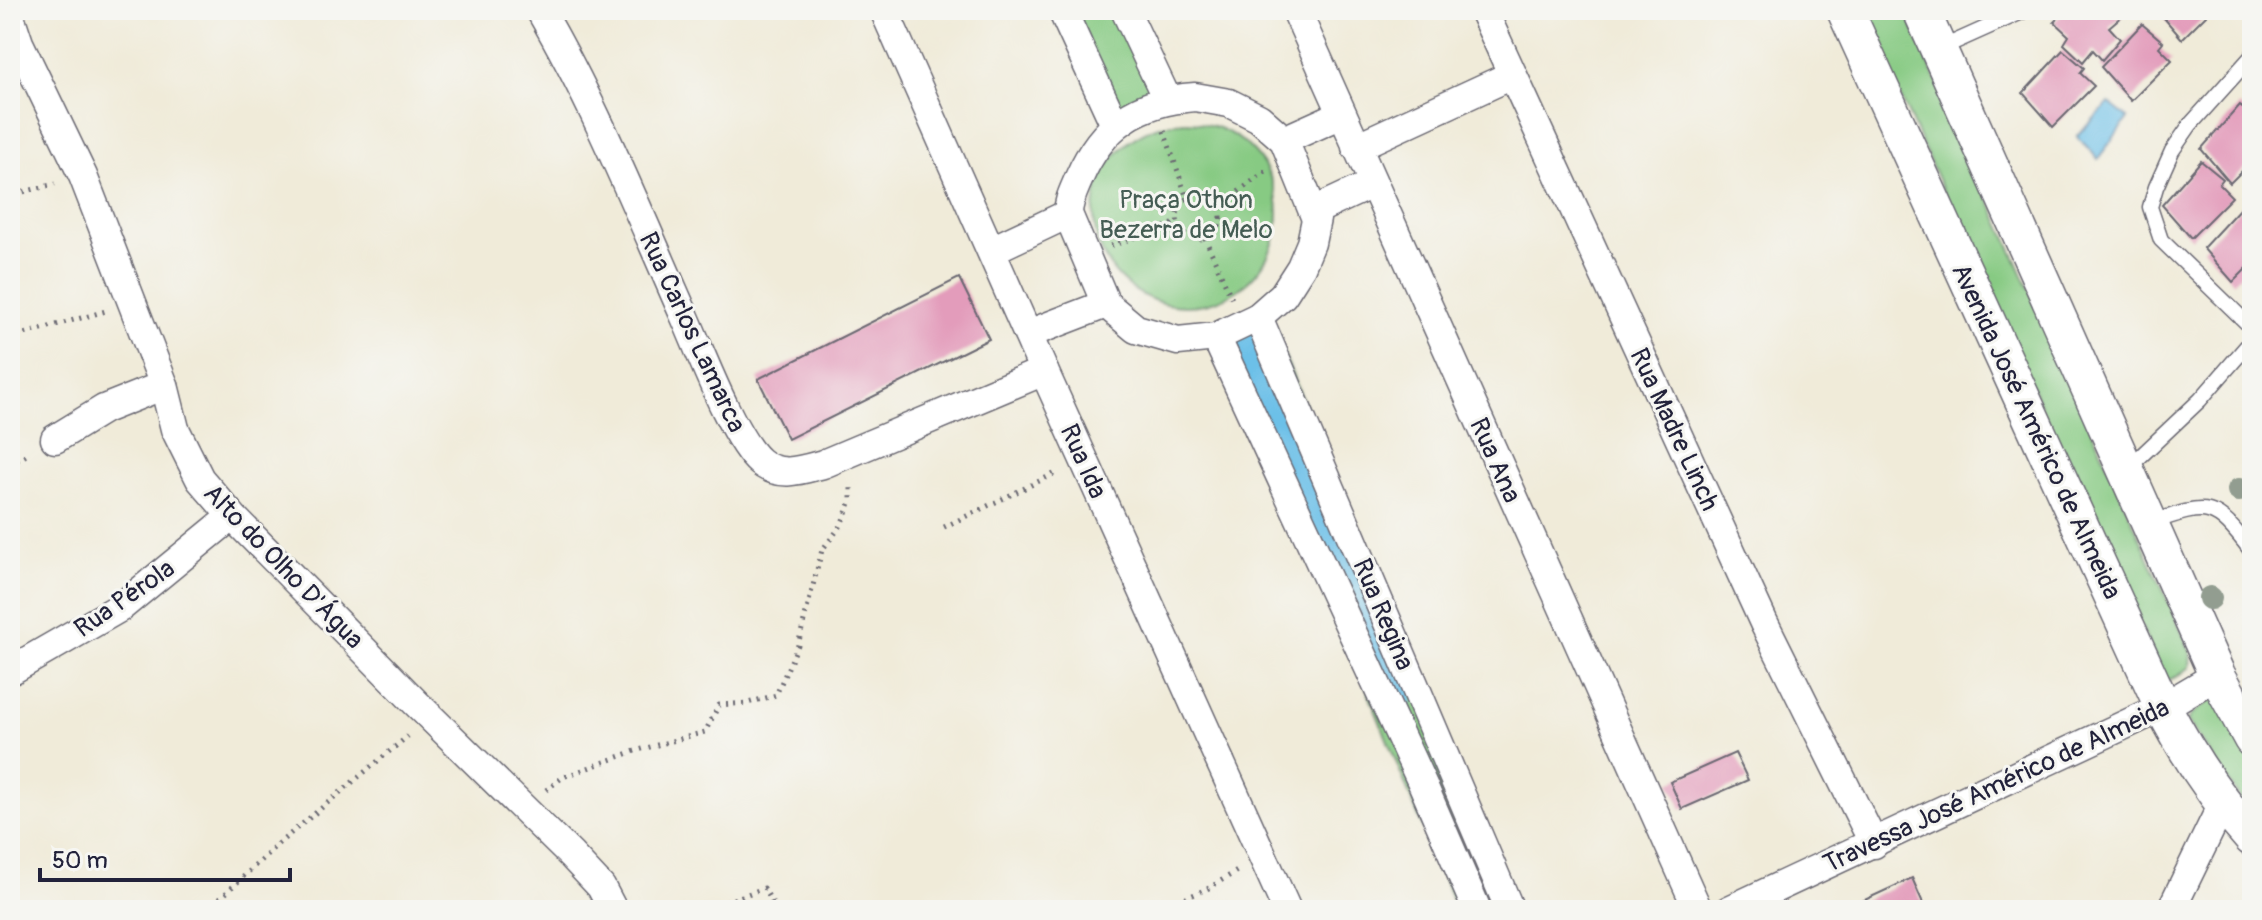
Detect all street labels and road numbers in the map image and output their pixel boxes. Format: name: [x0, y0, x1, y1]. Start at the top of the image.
street label: Rua Carlos Lamarca: [632, 227, 752, 438]
street label: Avenida José Américo de Almeida: [1944, 259, 2128, 604]
street label: Rua Madre Linch: [1622, 343, 1726, 516]
street label: Rua Ana: [1462, 413, 1528, 508]
street label: Rua Ida: [1053, 419, 1114, 504]
street label: Alto do Olho D'Água: [197, 478, 370, 656]
street label: Rua Pérola: [68, 553, 181, 645]
street label: Rua Regina: [1345, 554, 1421, 675]
street label: Travessa José Américo de Almeida: [1818, 692, 2174, 880]

